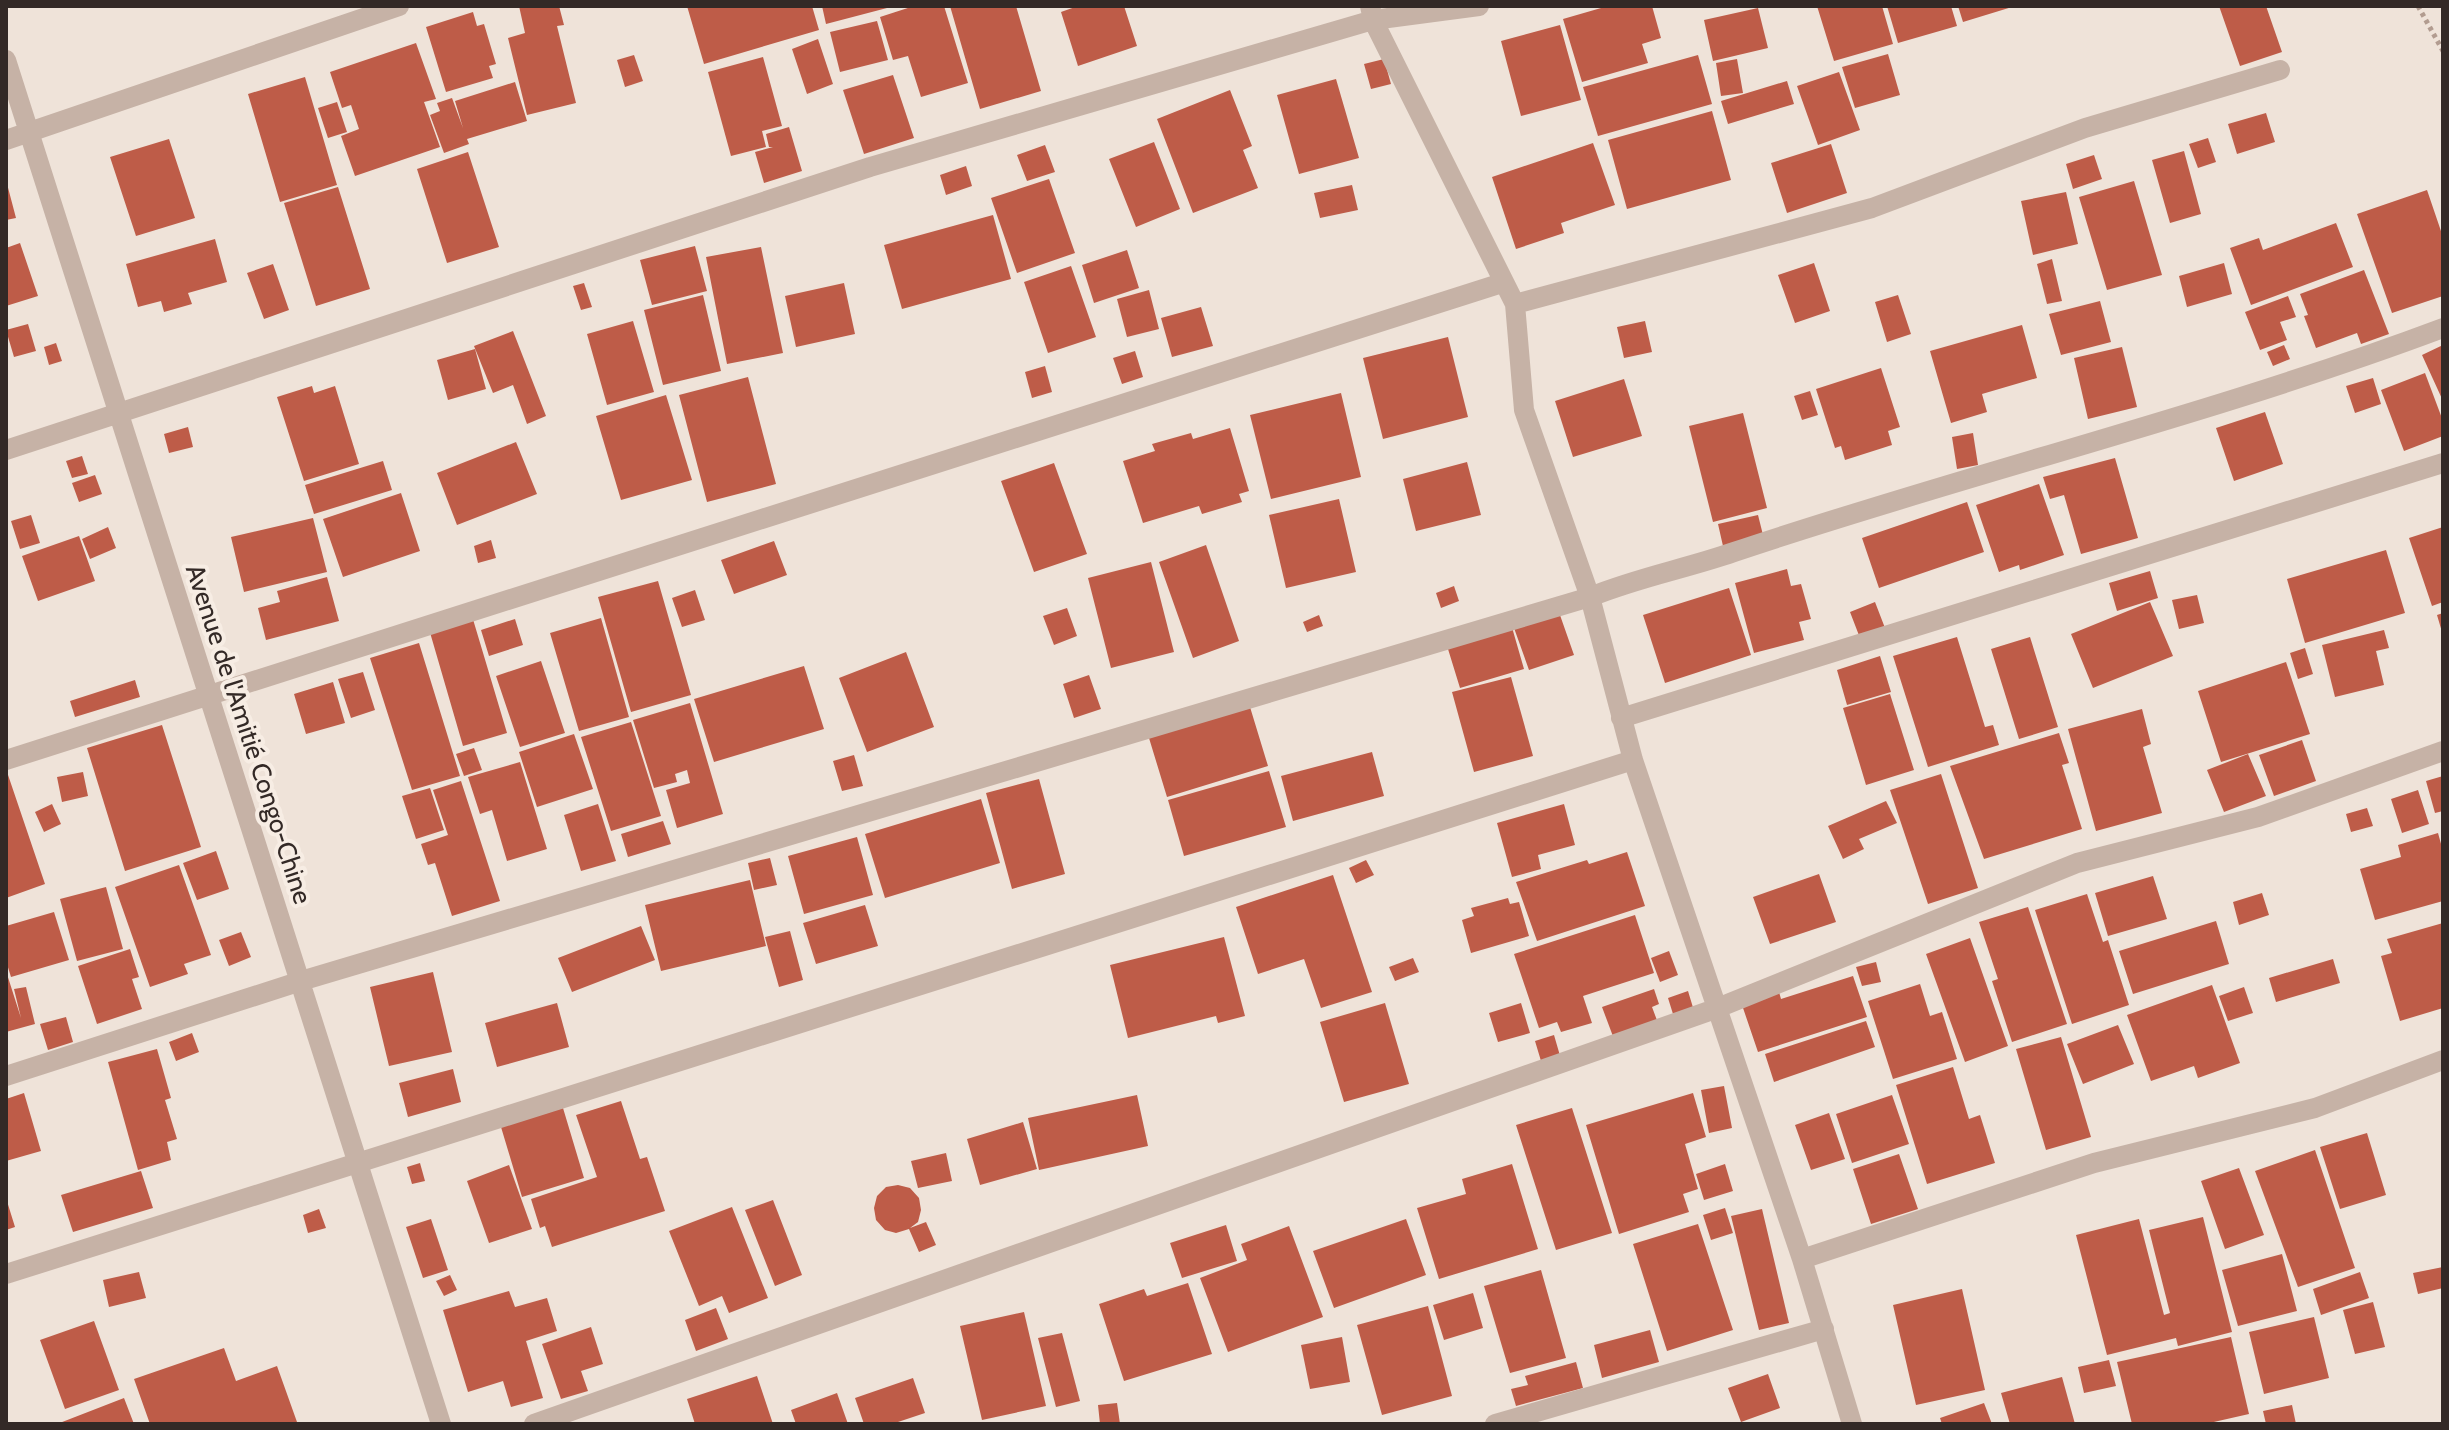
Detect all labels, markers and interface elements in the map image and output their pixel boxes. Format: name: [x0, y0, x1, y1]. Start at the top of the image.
street label: Avenue de l'Amitié Congo-Chine: [179, 560, 319, 908]

